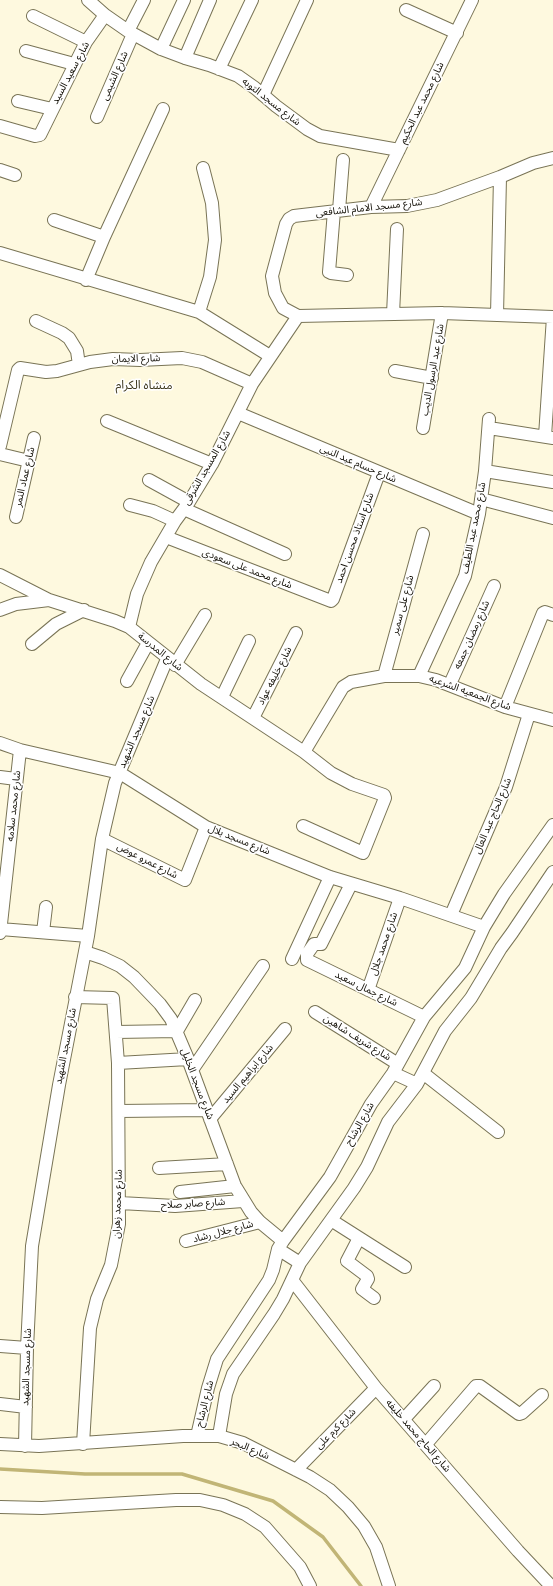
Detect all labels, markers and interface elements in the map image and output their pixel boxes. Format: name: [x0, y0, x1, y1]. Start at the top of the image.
street label: شارع سعيد السيد: [49, 40, 93, 106]
street label: شارع الشيمى: [99, 50, 131, 102]
street label: شارع محمد عبد الحكيم: [397, 60, 447, 146]
street label: شارع مسجد التوبه: [239, 75, 303, 129]
street label: شارع مسجد الامام الشافعى: [315, 196, 423, 220]
street label: شارع عبد الرسول الديب: [419, 323, 447, 417]
street label: شارع الايمان: [112, 353, 160, 365]
district label: منشاه الكرام: [115, 379, 173, 393]
street label: شارع المسجد الشرقى: [181, 428, 233, 508]
street label: شارع حسام عبد النبى: [318, 442, 398, 486]
street label: شارع عماد النمر: [12, 446, 38, 508]
street label: شارع محمد عبد اللطيف: [459, 481, 489, 575]
street label: شارع استاذ محسن احمد: [333, 491, 377, 585]
street label: شارع محمد على سعودى: [200, 546, 294, 592]
street label: شارع على سمير: [389, 574, 417, 636]
street label: شارع رمضان جمعه: [451, 599, 493, 671]
street label: شارع المدرسة: [135, 630, 185, 674]
street label: شارع خليفه عواد: [255, 645, 295, 707]
street label: شارع الجمعيه الشرعيه: [427, 673, 513, 713]
street label: شارع مسجد الشهيد: [116, 694, 158, 770]
street label: شارع محمد سلامه: [4, 770, 24, 842]
street label: شارع الحاج عبد العال: [472, 776, 514, 856]
street label: شارع مسجد بلال: [206, 822, 272, 858]
street label: شارع عمرو عوض: [115, 841, 179, 881]
street label: شارع محمد جلال: [368, 911, 400, 977]
street label: شارع جمال سعيد: [333, 969, 399, 1009]
street label: شارع مسجد الشهيد: [53, 1007, 79, 1085]
street label: شارع شريف شاهين: [321, 1012, 393, 1064]
street label: شارع ابراهيم السيد: [220, 1042, 276, 1106]
street label: شارع مسجد الخليل: [178, 1047, 216, 1121]
street label: شارع الرشاح: [343, 1100, 377, 1148]
street label: شارع محمد زهران: [111, 1169, 125, 1239]
street label: شارع صابر صلاح: [160, 1196, 226, 1212]
street label: شارع جلال رشاد: [191, 1218, 255, 1246]
street label: شارع مسجد الشهيد: [20, 1328, 34, 1406]
street label: شارع الرشاح: [193, 1379, 217, 1429]
street label: شارع الحاج محمد خليفه: [383, 1397, 453, 1475]
street label: شارع كرم على: [313, 1406, 359, 1452]
street label: شارع البحر: [229, 1436, 271, 1462]

